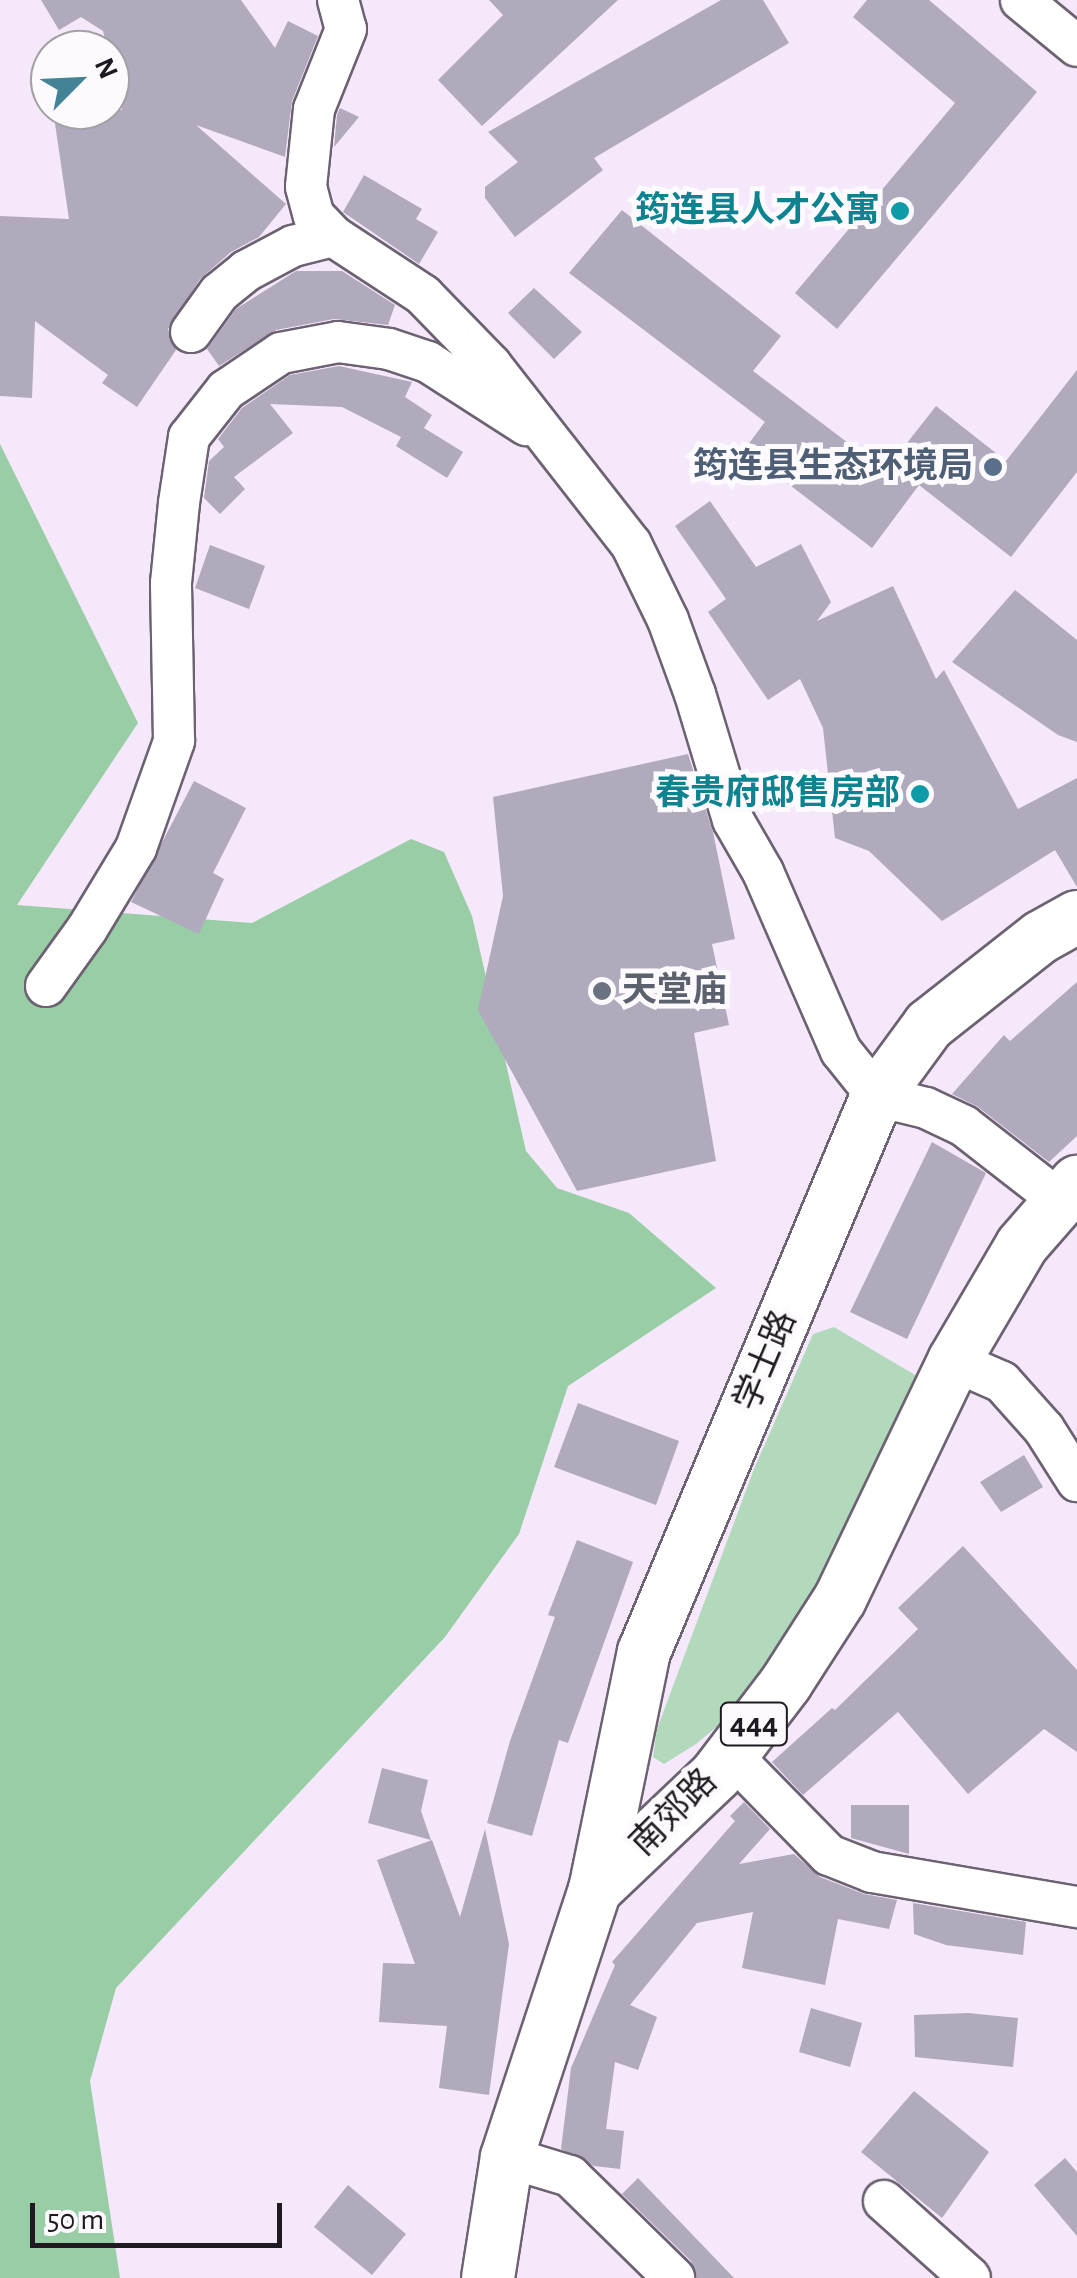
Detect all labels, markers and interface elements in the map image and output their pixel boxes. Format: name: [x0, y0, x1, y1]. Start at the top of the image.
north arrow: [30, 30, 130, 130]
text: N: [89, 54, 122, 83]
place label: 筠连县人才公寓: [635, 190, 880, 232]
marker: 筠连县人才公寓: [889, 200, 911, 222]
place label: 筠连县生态环境局: [693, 446, 973, 488]
marker: 筠连县生态环境局: [982, 456, 1004, 478]
place label: 春贵府邸售房部: [655, 773, 900, 815]
marker: 春贵府邸售房部: [909, 783, 931, 805]
place label: 天堂庙: [622, 970, 727, 1012]
marker: 天堂庙: [591, 980, 613, 1002]
street label: 学士路: [726, 1304, 806, 1418]
road number: 444: [719, 1697, 789, 1751]
street label: 南郊路: [622, 1761, 726, 1865]
scale bar: [35, 2183, 288, 2245]
text: 50 m: [47, 2205, 104, 2235]

